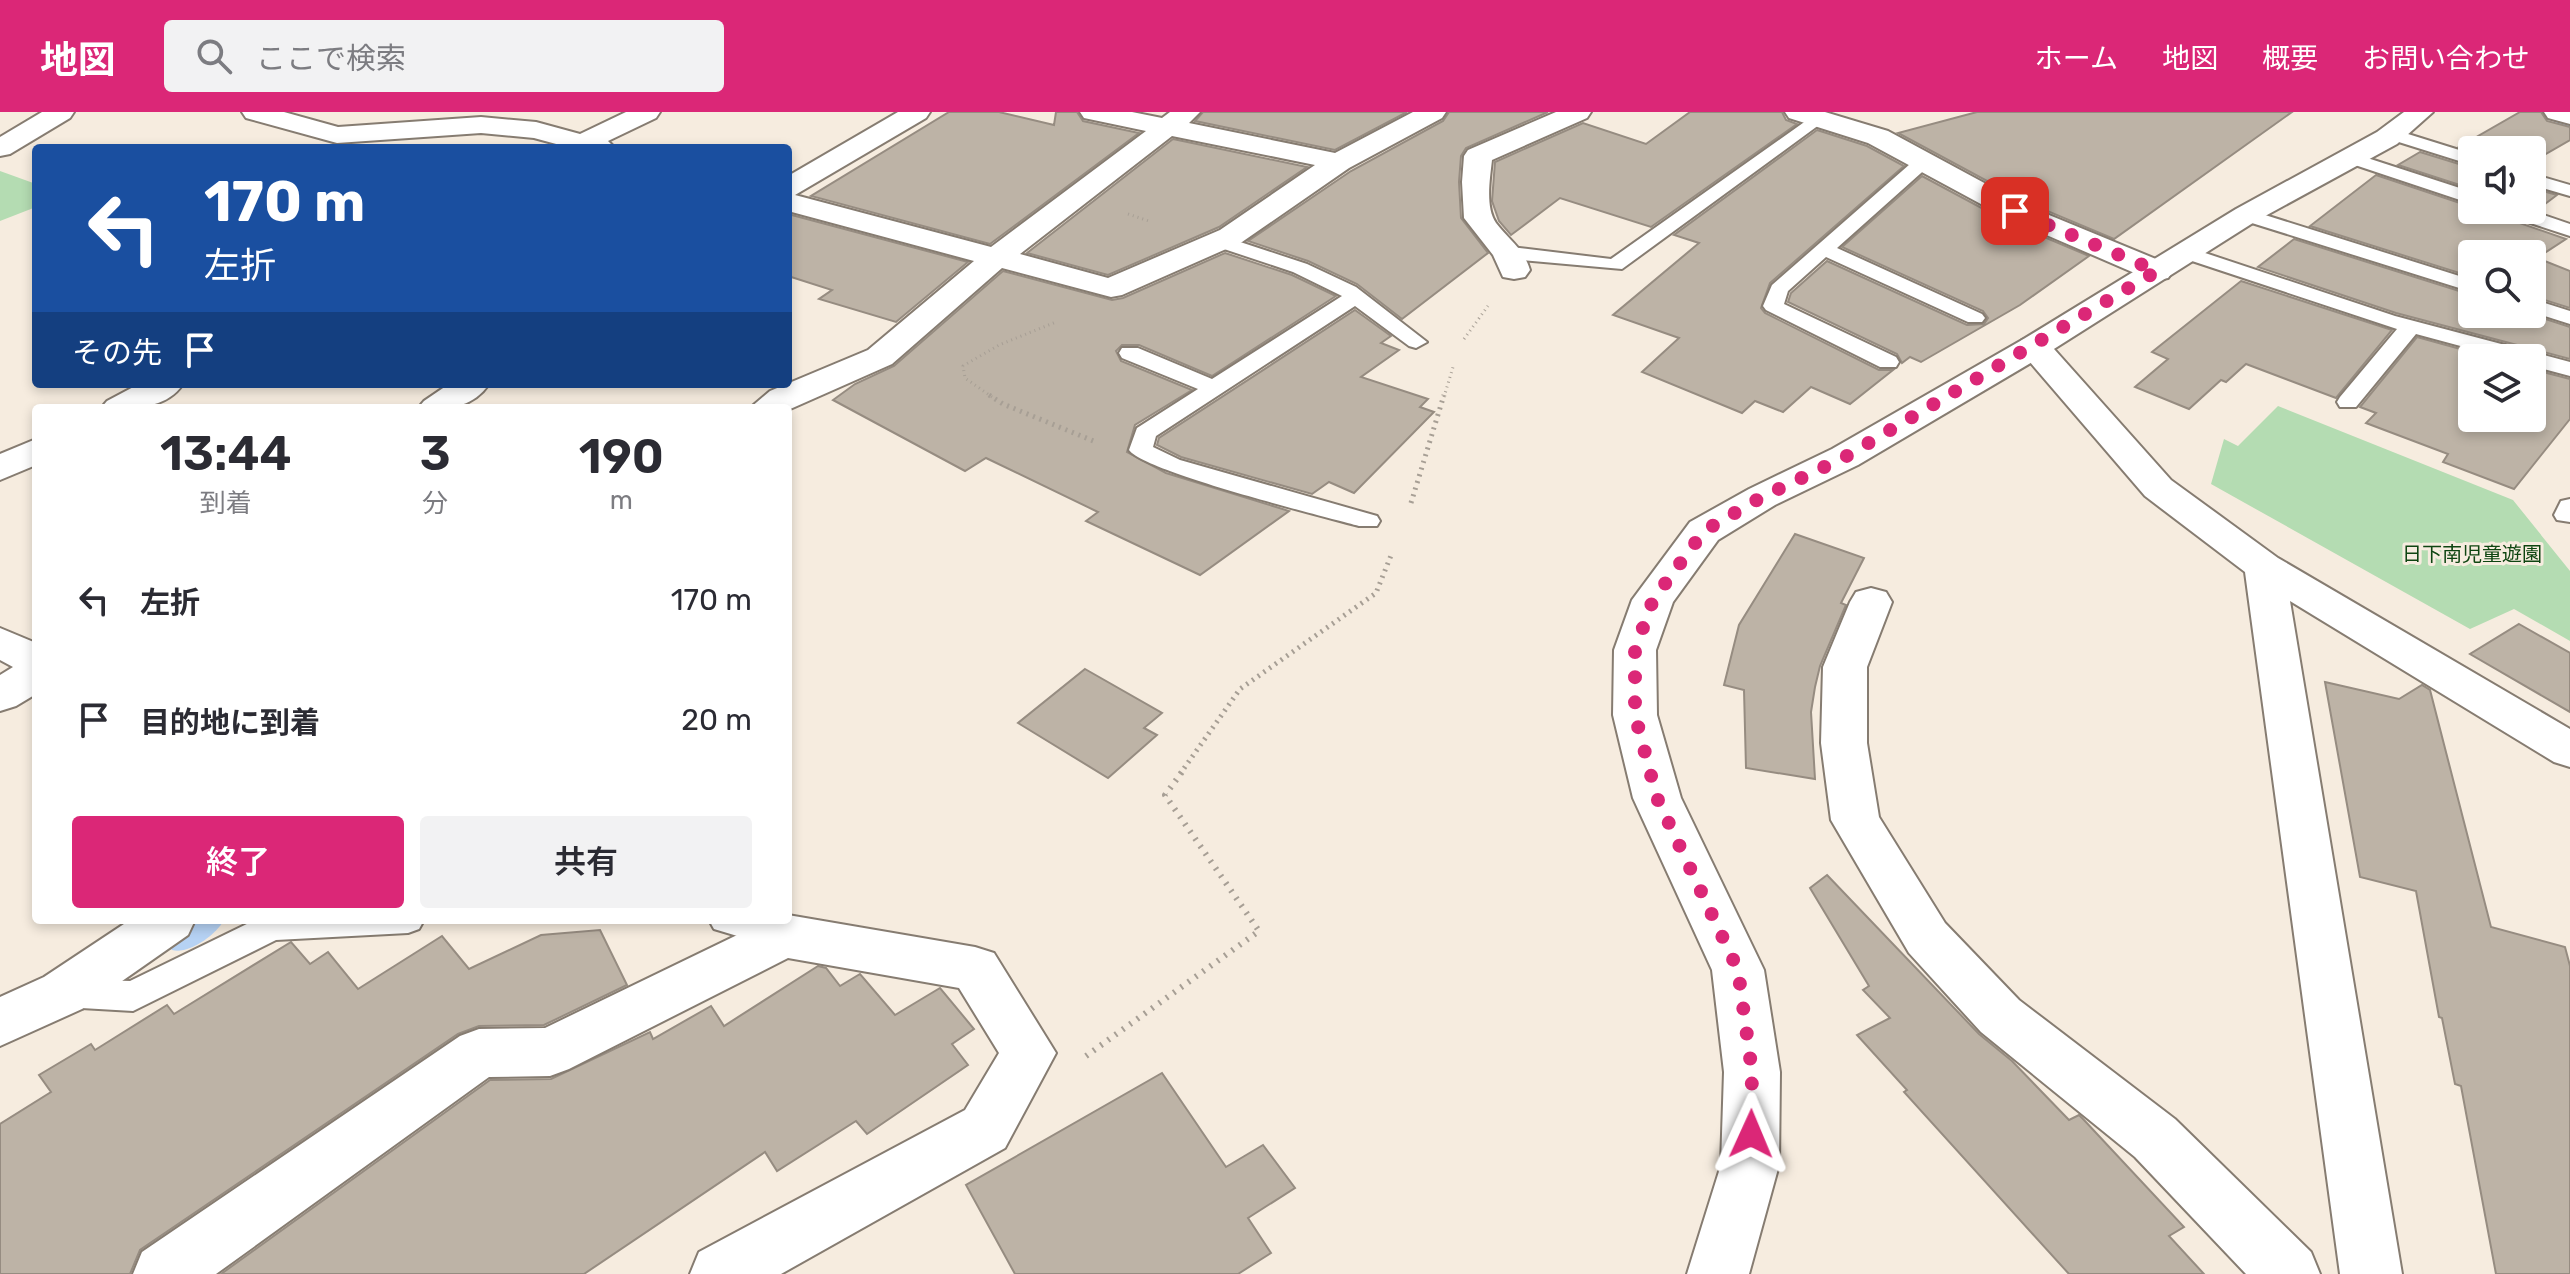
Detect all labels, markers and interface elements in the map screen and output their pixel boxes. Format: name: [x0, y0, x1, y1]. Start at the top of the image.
search box: [164, 20, 724, 92]
icon: search: [192, 34, 236, 78]
text: 地図: [40, 37, 116, 83]
text: ここで検索: [256, 41, 406, 77]
text: ホーム: [2035, 42, 2118, 75]
text: 地図: [2162, 42, 2218, 75]
text: 概要: [2262, 42, 2318, 75]
text: お問い合わせ: [2362, 42, 2530, 75]
map controls: [2458, 136, 2546, 432]
button: sound: [2458, 136, 2546, 224]
text: 170 m: [204, 169, 365, 235]
icon: left: [72, 176, 176, 280]
pin: [1981, 177, 2049, 245]
icon: arrive: [1993, 189, 2037, 233]
button: search: [2458, 240, 2546, 328]
text: 左折: [204, 244, 276, 287]
icon: arrive: [178, 328, 222, 372]
text: その先: [72, 335, 162, 371]
button: layers: [2458, 344, 2546, 432]
text: 13:44: [160, 425, 292, 482]
text: 3: [420, 425, 451, 482]
text: 190: [579, 428, 664, 485]
text: m: [610, 485, 633, 516]
text: 到着: [200, 488, 252, 519]
text: 分: [422, 488, 448, 519]
park label: 日下南児童遊園: [2402, 542, 2542, 566]
icon: left: [72, 578, 116, 622]
text: 170 m: [671, 582, 752, 618]
text: 左折: [140, 585, 200, 621]
icon: arrive: [72, 698, 116, 742]
text: 20 m: [681, 702, 752, 738]
text: 目的地に到着: [140, 705, 320, 741]
button: 終了: [72, 816, 404, 908]
button: 共有: [420, 816, 752, 908]
position arrow: [1709, 1092, 1793, 1176]

